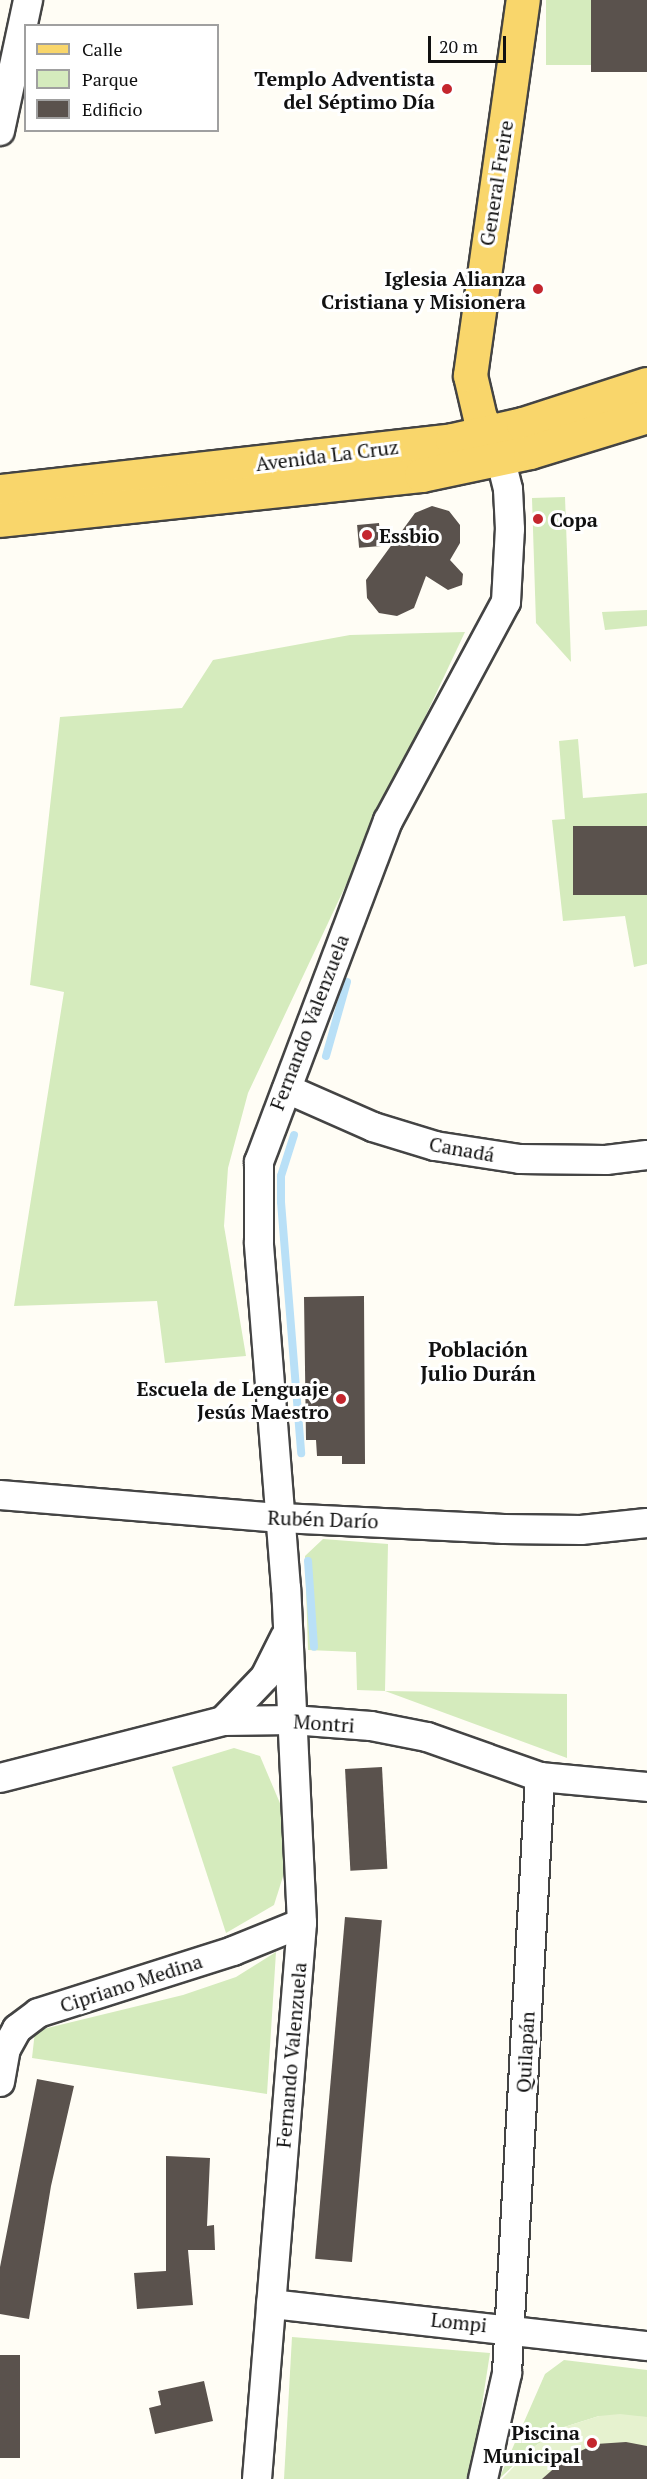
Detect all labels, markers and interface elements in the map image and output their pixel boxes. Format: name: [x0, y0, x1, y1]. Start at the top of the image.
legend: [24, 24, 219, 132]
scale bar: [431, 24, 509, 62]
text: 20 m: [439, 34, 478, 58]
text: Calle: [82, 37, 123, 61]
place label: Templo Adventista del Séptimo Día: [254, 66, 435, 113]
text: Parque: [82, 67, 138, 91]
marker: Templo Adventista del Séptimo Día: [440, 82, 454, 96]
text: Edificio: [82, 97, 142, 121]
street label: General Freire: [474, 119, 518, 247]
place label: Iglesia Alianza Cristiana y Misionera: [321, 266, 526, 313]
marker: Iglesia Alianza Cristiana y Misionera: [531, 282, 545, 296]
street label: Avenida La Cruz: [254, 434, 400, 476]
place label: Copa: [550, 507, 598, 531]
marker: Copa: [531, 512, 545, 526]
place label: Essbio: [379, 523, 439, 547]
marker: Essbio: [360, 528, 374, 542]
street label: Fernando Valenzuela: [264, 930, 354, 1114]
street label: Canadá: [427, 1131, 497, 1167]
district label: Población Julio Durán: [420, 1336, 536, 1386]
place label: Escuela de Lenguaje Jesús Maestro: [136, 1376, 329, 1423]
marker: Escuela de Lenguaje Jesús Maestro: [334, 1392, 348, 1406]
street label: Rubén Darío: [267, 1505, 379, 1533]
street label: Montri: [293, 1709, 355, 1737]
street label: Cipriano Medina: [57, 1949, 205, 2017]
street label: Fernando Valenzuela: [271, 1961, 311, 2149]
street label: Quilapán: [511, 2011, 539, 2093]
street label: Lompi: [430, 2307, 488, 2337]
place label: Piscina Municipal: [483, 2420, 580, 2467]
marker: Piscina Municipal: [585, 2436, 599, 2450]

